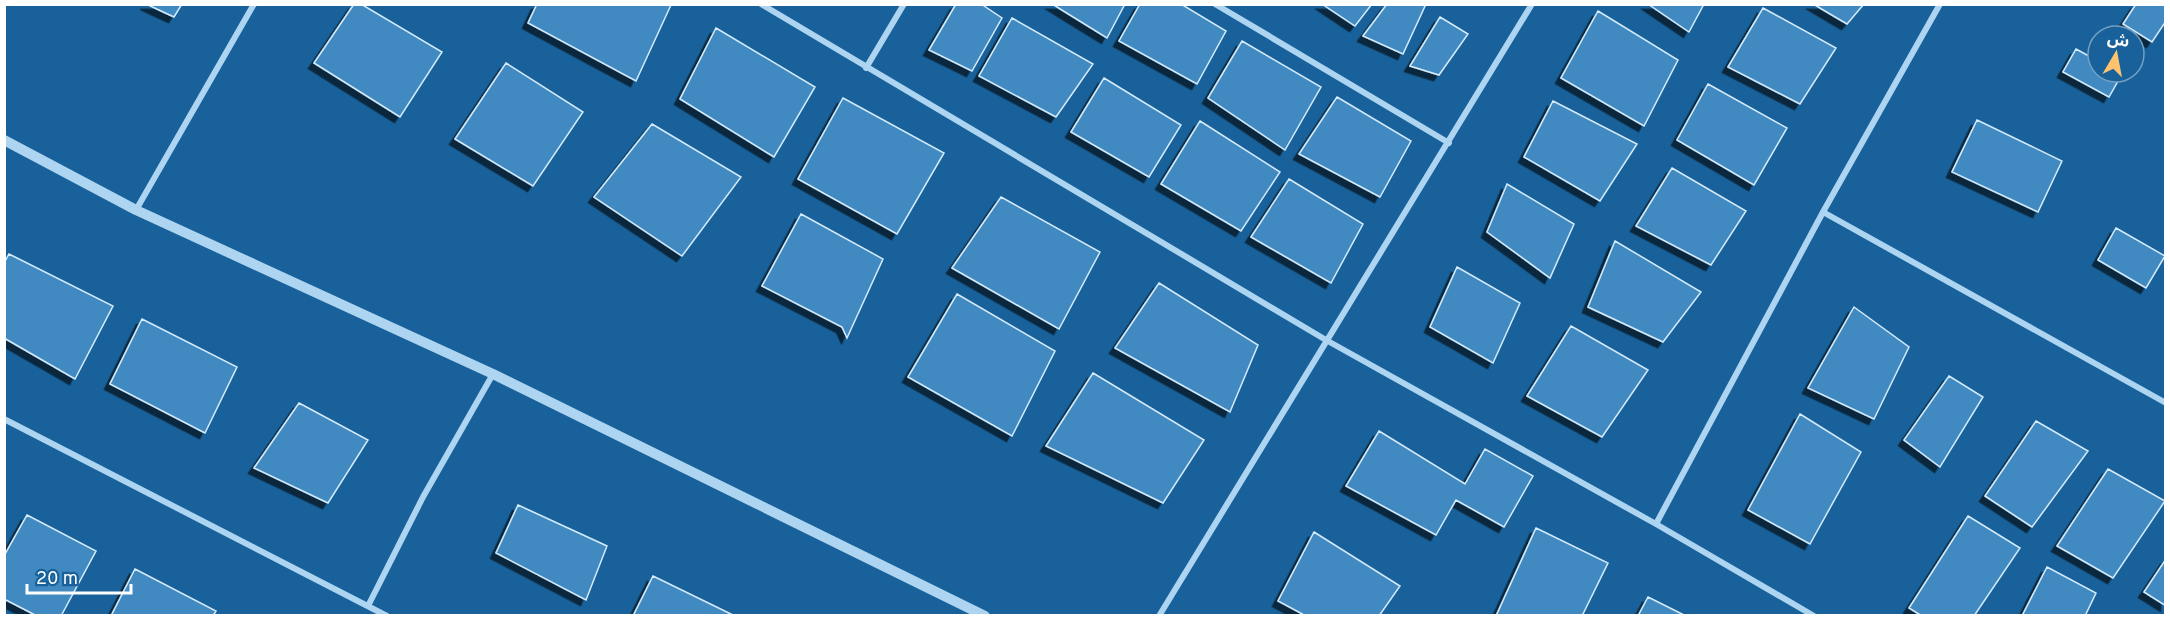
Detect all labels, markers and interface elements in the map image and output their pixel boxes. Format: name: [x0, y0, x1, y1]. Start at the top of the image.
north arrow: [2086, 24, 2146, 84]
text: ش: [2106, 29, 2131, 53]
scale bar: [27, 557, 130, 595]
text: 20 m: [36, 568, 78, 591]

